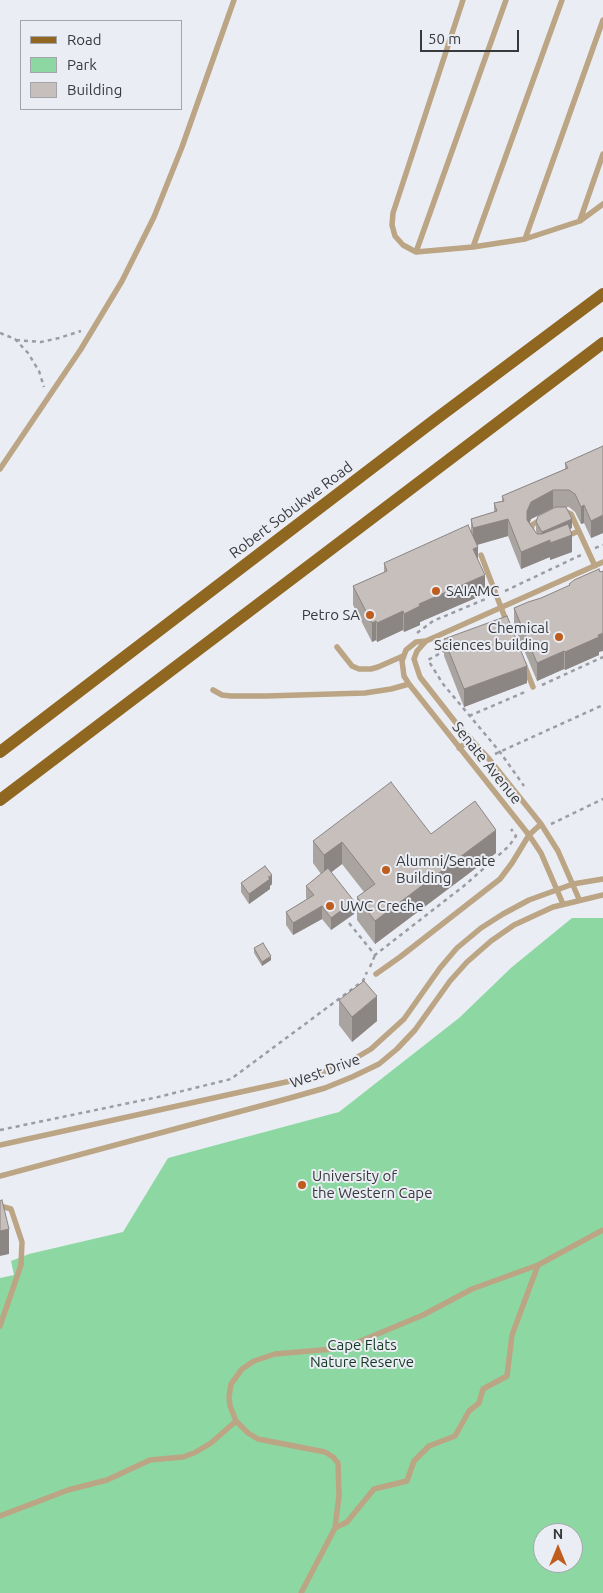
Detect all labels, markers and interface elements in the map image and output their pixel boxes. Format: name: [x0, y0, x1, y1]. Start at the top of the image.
legend: [20, 20, 182, 110]
scale bar: [423, 20, 522, 52]
text: 50 m: [428, 30, 461, 47]
text: Road: [67, 31, 102, 48]
text: Park: [67, 56, 97, 73]
text: Building: [67, 81, 122, 98]
street label: Robert Sobukwe Road: [226, 458, 356, 562]
place label: SAIAMC: [446, 582, 499, 600]
marker: SAIAMC: [430, 585, 442, 597]
place label: Petro SA: [302, 606, 360, 624]
marker: Petro SA: [364, 609, 376, 621]
place label: Chemical Sciences building: [434, 619, 549, 654]
marker: Chemical Sciences building: [553, 631, 565, 643]
street label: Senate Avenue: [448, 718, 526, 808]
place label: Alumni/Senate Building: [396, 852, 495, 887]
marker: Alumni/Senate Building: [380, 864, 392, 876]
place label: UWC Creche: [340, 897, 424, 915]
marker: UWC Creche: [324, 900, 336, 912]
street label: West Drive: [288, 1050, 362, 1092]
place label: University of the Western Cape: [312, 1167, 432, 1202]
marker: University of the Western Cape: [296, 1179, 308, 1191]
park label: Cape Flats Nature Reserve: [310, 1336, 414, 1371]
north arrow: [533, 1523, 583, 1573]
text: N: [553, 1526, 563, 1542]

